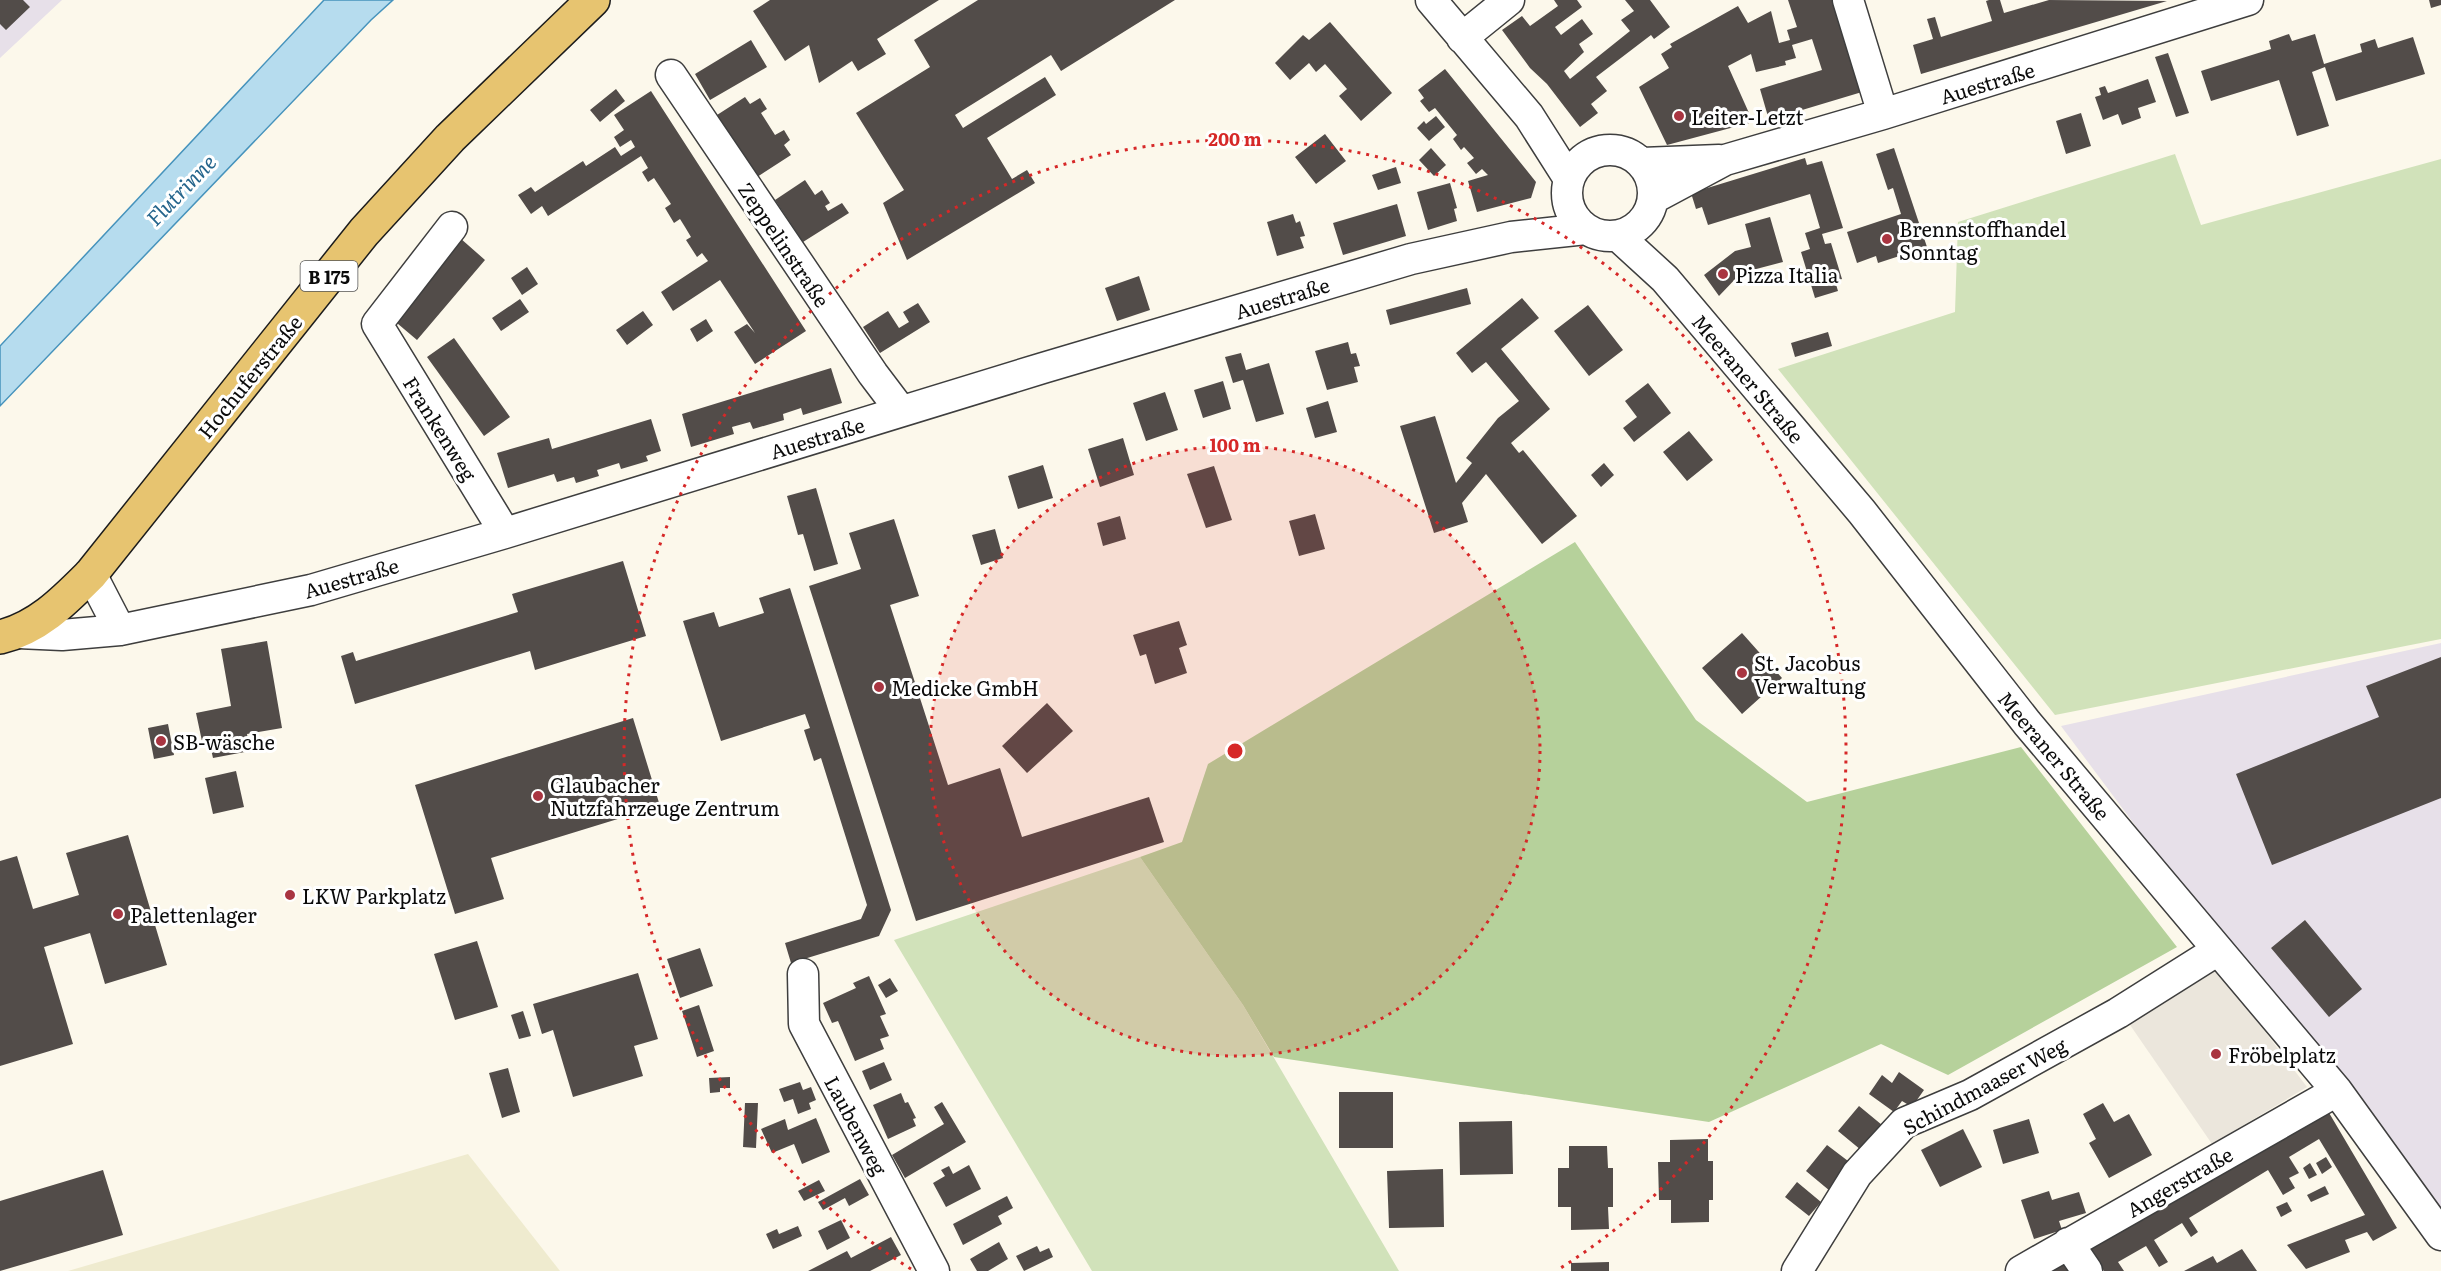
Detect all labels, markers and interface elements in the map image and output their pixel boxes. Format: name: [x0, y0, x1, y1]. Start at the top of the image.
street label: Auestraße: [1936, 53, 2038, 111]
place label: Leiter-Letzt: [1691, 101, 1803, 131]
marker: Leiter-Letzt: [1672, 109, 1686, 123]
text: 200 m: [1208, 125, 1262, 152]
water label: Flutrinne: [138, 146, 222, 232]
street label: Zeppelinstraße: [732, 176, 838, 312]
place label: Brennstoffhandel Sonntag: [1899, 213, 2067, 266]
marker: Brennstoffhandel Sonntag: [1880, 232, 1894, 246]
place label: Pizza Italia: [1735, 259, 1839, 289]
road number: B 175: [300, 261, 358, 291]
marker: Pizza Italia: [1716, 267, 1730, 281]
street label: Auestraße: [1231, 268, 1333, 326]
street label: Meeraner Straße: [1686, 307, 1812, 449]
street label: Hochuferstraße: [190, 308, 308, 444]
street label: Frankenweg: [397, 370, 486, 487]
street label: Auestraße: [766, 408, 868, 466]
text: 100 m: [1209, 431, 1261, 458]
street label: Auestraße: [300, 549, 402, 605]
place label: St. Jacobus Verwaltung: [1754, 647, 1866, 700]
marker: St. Jacobus Verwaltung: [1735, 666, 1749, 680]
place label: Medicke GmbH: [891, 672, 1039, 702]
marker: Medicke GmbH: [872, 680, 886, 694]
street label: Meeraner Straße: [1992, 684, 2118, 826]
place label: SB-wäsche: [173, 726, 275, 756]
marker: SB-wäsche: [154, 734, 168, 748]
centre of rings: [1225, 741, 1245, 761]
place label: Glaubacher Nutzfahrzeuge Zentrum: [550, 769, 780, 822]
marker: Glaubacher Nutzfahrzeuge Zentrum: [531, 789, 545, 803]
place label: LKW Parkplatz: [302, 880, 446, 910]
marker: LKW Parkplatz: [283, 888, 297, 902]
place label: Palettenlager: [130, 899, 257, 929]
marker: Palettenlager: [111, 907, 125, 921]
street label: Schindmaaser Weg: [1897, 1029, 2072, 1141]
place label: Fröbelplatz: [2228, 1039, 2336, 1069]
marker: Fröbelplatz: [2209, 1047, 2223, 1061]
street label: Laubenweg: [818, 1070, 896, 1181]
street label: Angerstraße: [2120, 1138, 2238, 1224]

